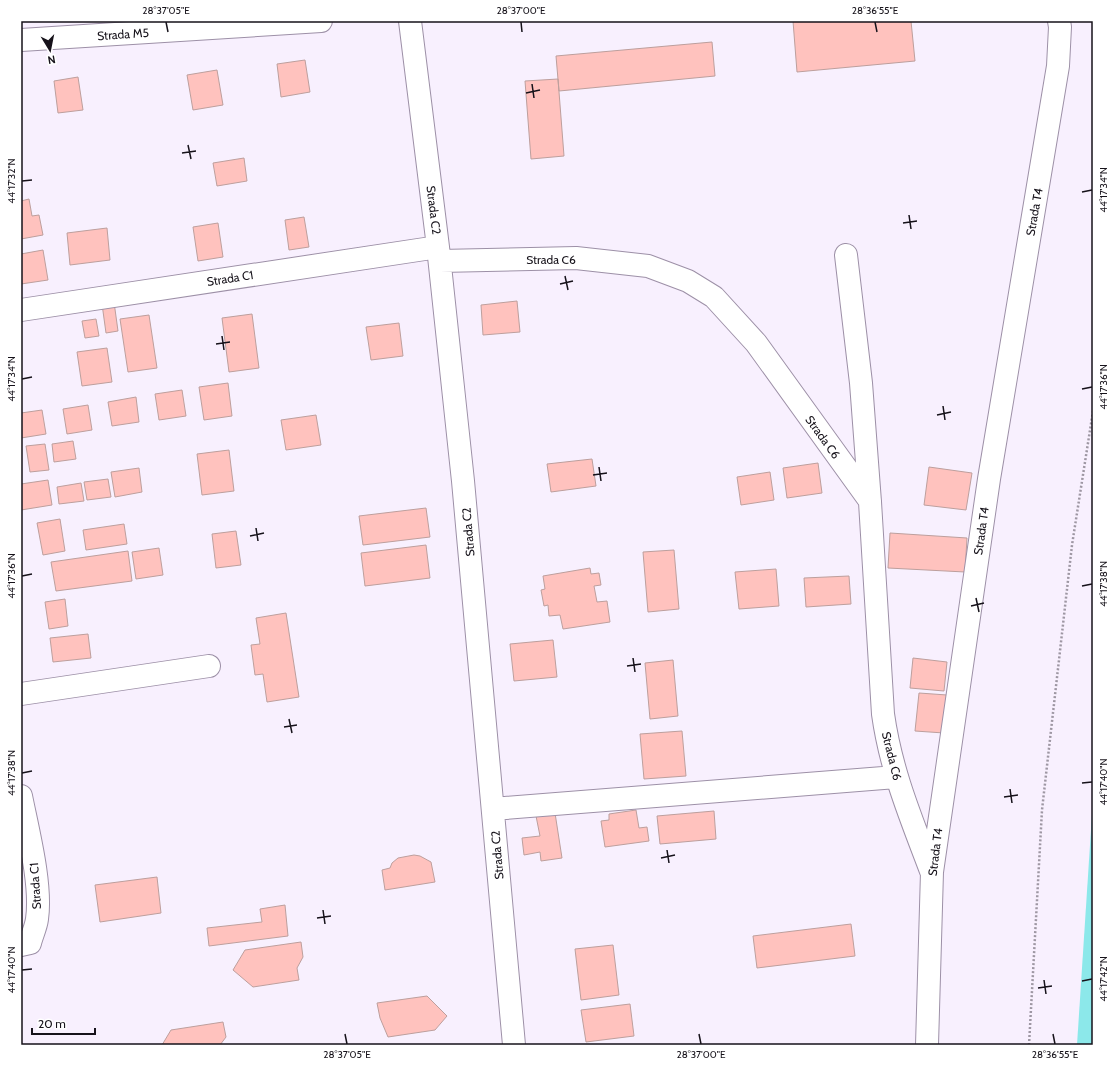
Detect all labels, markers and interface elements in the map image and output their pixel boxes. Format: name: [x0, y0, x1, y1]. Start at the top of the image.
text: 28°37'05"E: [142, 4, 190, 17]
text: 28°37'00"E: [496, 4, 546, 17]
text: 28°36'55"E: [852, 4, 899, 17]
street label: Strada M5: [97, 25, 149, 43]
north arrow: [30, 30, 70, 70]
text: N: [47, 52, 57, 67]
text: 44°17'32"N: [5, 158, 18, 204]
text: 44°17'34"N: [1097, 167, 1110, 213]
street label: Strada C2: [424, 185, 444, 235]
street label: Strada T4: [1022, 187, 1046, 237]
street label: Strada C6: [526, 252, 576, 267]
street label: Strada C1: [206, 267, 254, 289]
text: 44°17'34"N: [5, 356, 18, 402]
text: 44°17'36"N: [1097, 364, 1110, 410]
street label: Strada C6: [802, 412, 844, 462]
street label: Strada T4: [970, 506, 992, 556]
street label: Strada C2: [458, 507, 478, 557]
text: 44°17'36"N: [5, 553, 18, 599]
text: 44°17'38"N: [1097, 561, 1110, 607]
street label: Strada C6: [879, 730, 905, 782]
text: 44°17'38"N: [5, 750, 18, 796]
text: 44°17'40"N: [1097, 758, 1110, 806]
street label: Strada T4: [925, 827, 945, 877]
street label: Strada C2: [487, 830, 507, 880]
street label: Strada C1: [26, 862, 44, 910]
text: 44°17'40"N: [5, 946, 18, 994]
text: 44°17'42"N: [1097, 956, 1110, 1002]
scale bar: [32, 1010, 95, 1036]
text: 20 m: [38, 1016, 66, 1031]
text: 28°37'05"E: [323, 1048, 371, 1061]
text: 28°37'00"E: [676, 1048, 726, 1061]
text: 28°36'55"E: [1032, 1048, 1079, 1061]

